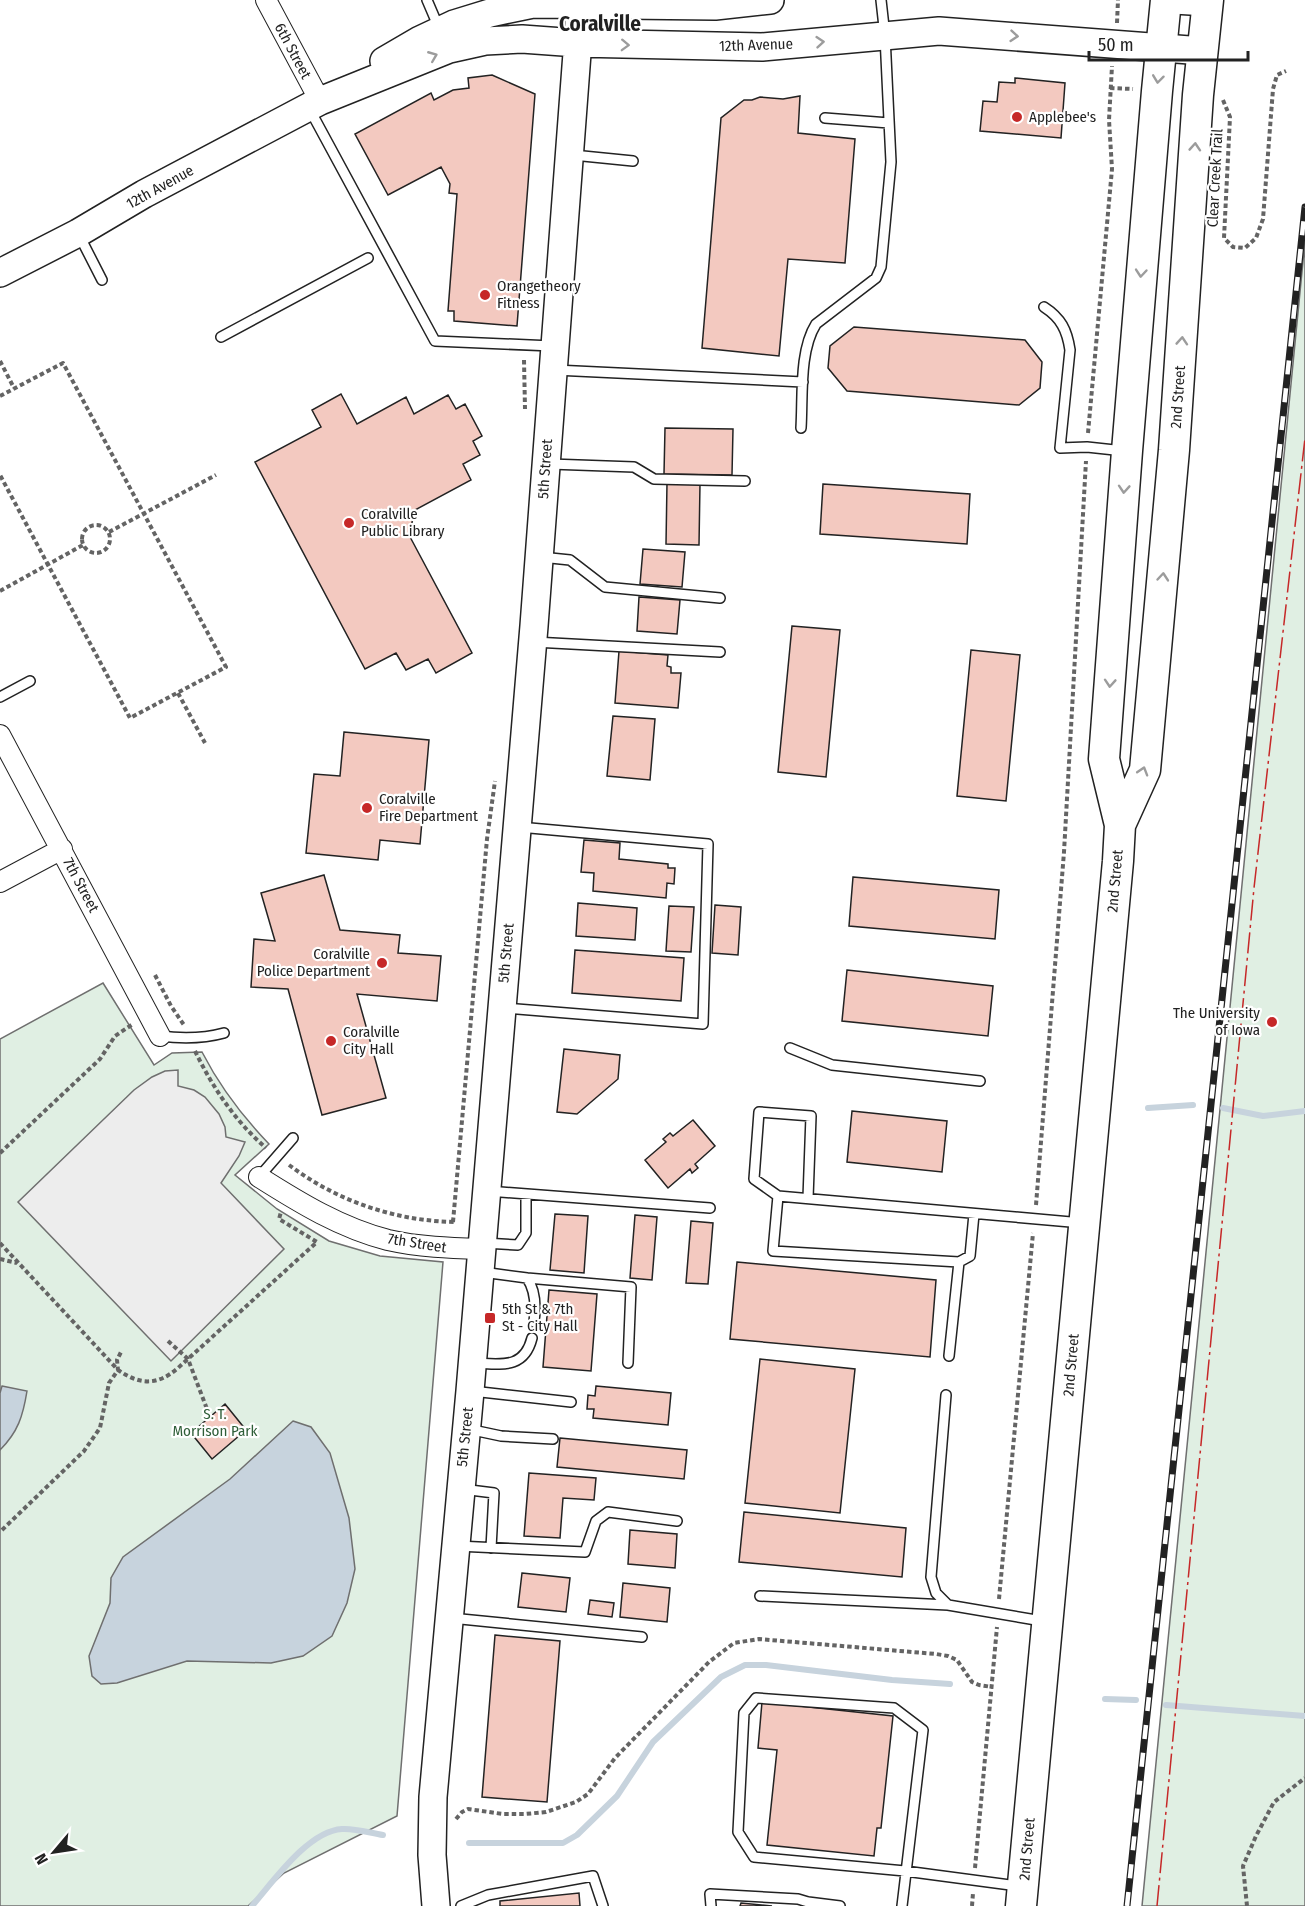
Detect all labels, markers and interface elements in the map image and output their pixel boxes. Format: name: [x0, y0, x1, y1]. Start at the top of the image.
district label: Coralville: [559, 11, 641, 37]
street label: 6th Street: [271, 20, 315, 82]
scale bar: [1089, 24, 1248, 62]
one-way arrow: [1010, 29, 1019, 42]
text: 50 m: [1098, 34, 1134, 56]
street label: 12th Avenue: [719, 35, 793, 55]
one-way arrow: [815, 36, 824, 49]
one-way arrow: [621, 38, 630, 51]
one-way arrow: [426, 51, 437, 63]
one-way arrow: [1152, 75, 1165, 84]
place label: Applebee's: [1029, 108, 1096, 126]
marker: Applebee's: [1010, 110, 1024, 124]
street label: Clear Creek Trail: [1203, 128, 1227, 228]
one-way arrow: [1188, 142, 1201, 151]
street label: 12th Avenue: [123, 161, 197, 213]
one-way arrow: [1135, 269, 1148, 278]
place label: Orangetheory Fitness: [497, 277, 581, 312]
marker: Orangetheory Fitness: [478, 288, 492, 302]
one-way arrow: [1175, 337, 1188, 346]
street label: 2nd Street: [1167, 365, 1189, 429]
street label: 5th Street: [534, 438, 556, 500]
one-way arrow: [1118, 484, 1131, 493]
place label: Coralville Public Library: [361, 505, 445, 540]
marker: Coralville Public Library: [342, 516, 356, 530]
one-way arrow: [1156, 573, 1169, 582]
one-way arrow: [1103, 679, 1116, 688]
one-way arrow: [1136, 766, 1148, 777]
place label: Coralville Fire Department: [379, 790, 478, 825]
marker: Coralville Fire Department: [360, 801, 374, 815]
street label: 2nd Street: [1103, 849, 1127, 913]
street label: 7th Street: [59, 855, 103, 915]
street label: 5th Street: [494, 922, 518, 984]
place label: Coralville Police Department: [257, 945, 370, 980]
marker: Coralville Police Department: [375, 956, 389, 970]
place label: The University of Iowa: [1173, 1004, 1260, 1039]
marker: The University of Iowa: [1265, 1015, 1279, 1029]
place label: Coralville City Hall: [343, 1023, 400, 1058]
marker: Coralville City Hall: [324, 1034, 338, 1048]
street label: 7th Street: [386, 1229, 448, 1257]
place label: 5th St & 7th St - City Hall: [502, 1300, 578, 1335]
marker: 5th St & 7th St - City Hall: [483, 1311, 497, 1325]
street label: 2nd Street: [1059, 1333, 1083, 1397]
park label: S. T. Morrison Park: [172, 1405, 258, 1440]
street label: 5th Street: [453, 1406, 477, 1468]
street label: 2nd Street: [1015, 1817, 1039, 1881]
north arrow: [24, 1822, 84, 1882]
text: N: [31, 1850, 52, 1868]

